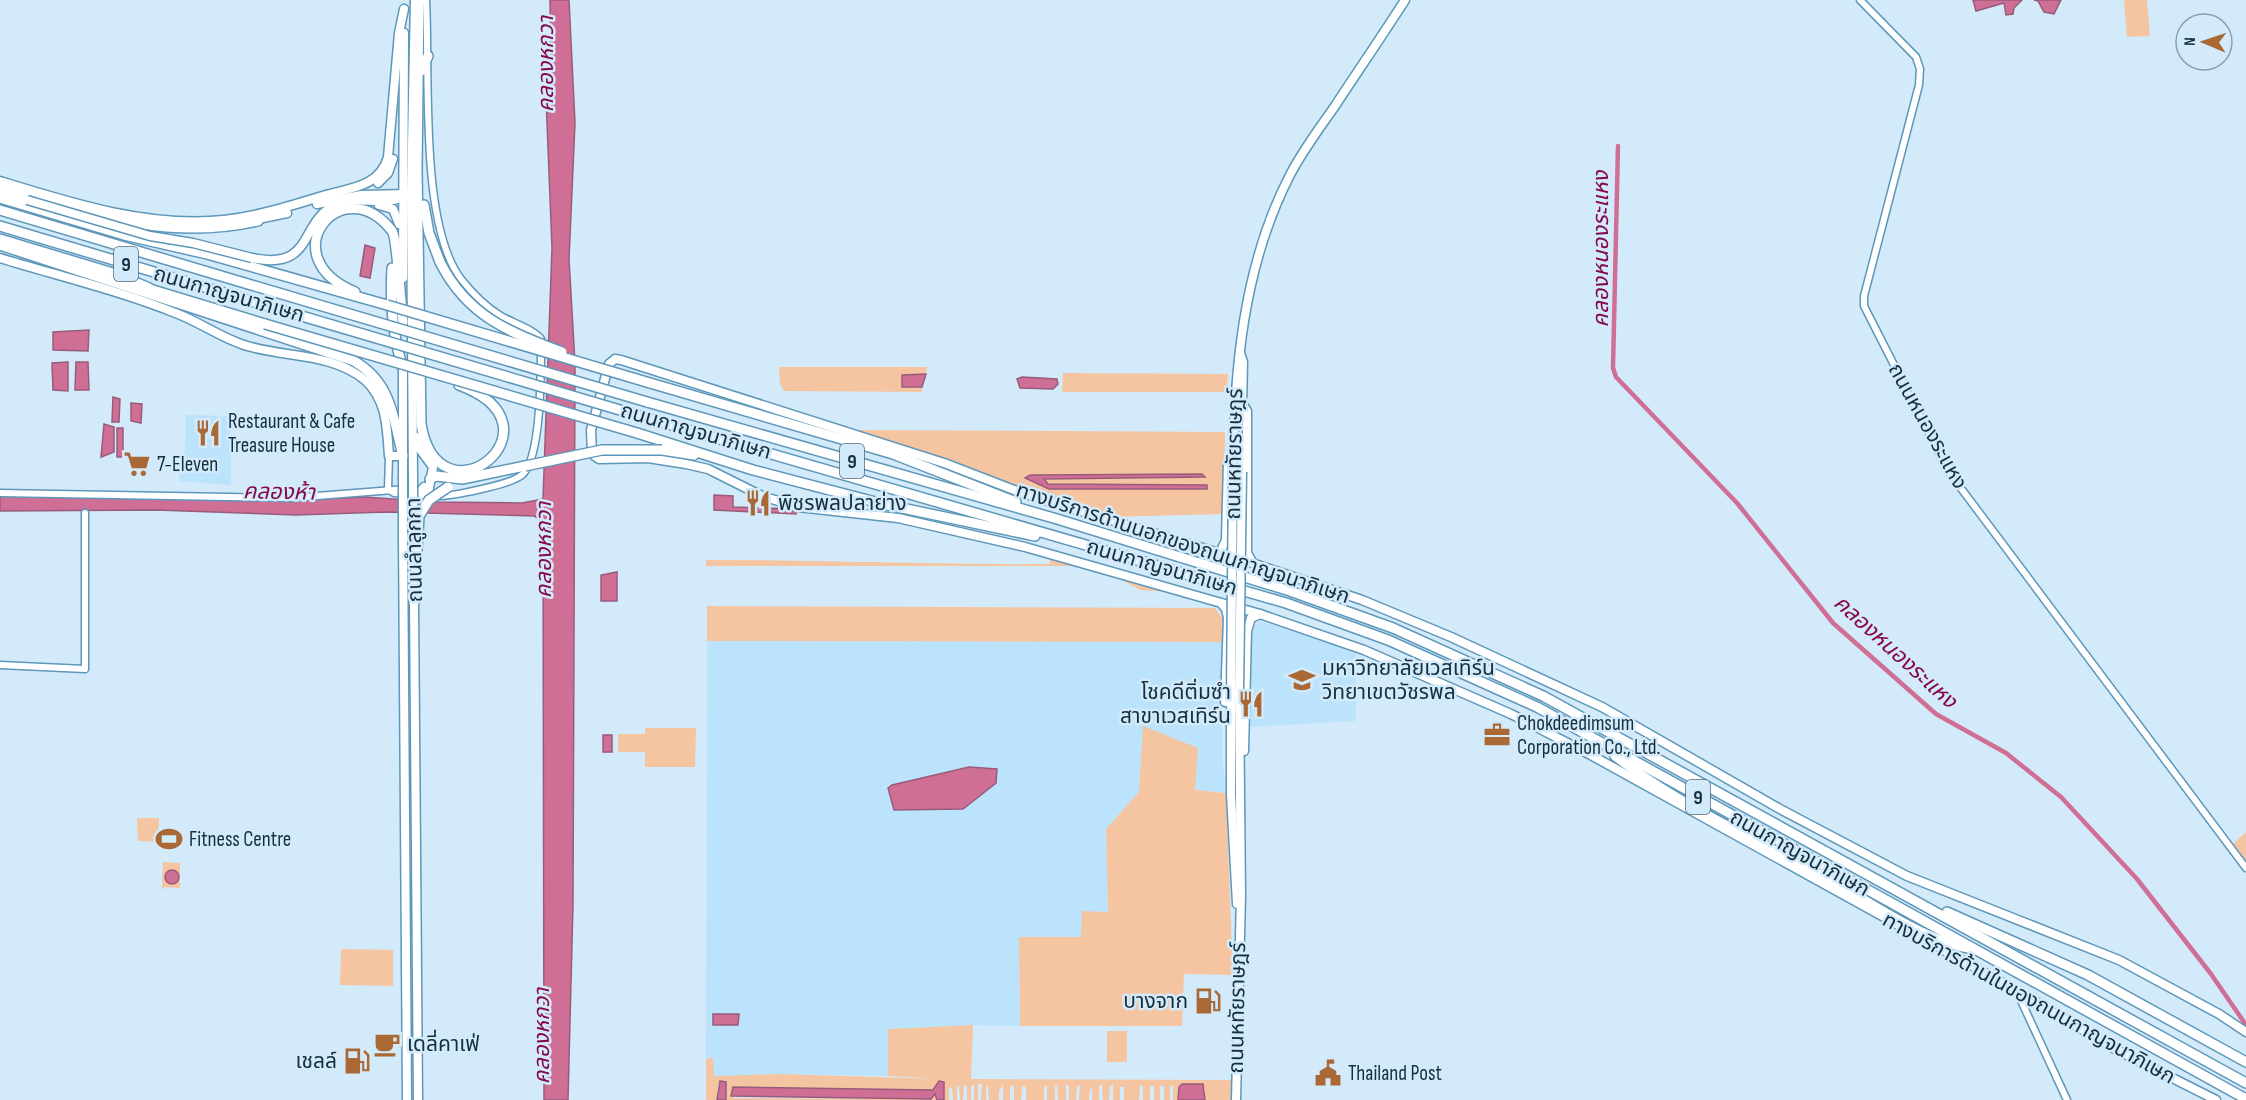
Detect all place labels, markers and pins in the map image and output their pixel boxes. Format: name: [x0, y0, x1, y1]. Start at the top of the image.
place label: Restaurant & Cafe Treasure House: [228, 409, 355, 458]
restaurant icon: Restaurant & Cafe Treasure House: [193, 418, 223, 448]
supermarket icon: 7-Eleven: [122, 449, 152, 479]
place label: 7-Eleven: [157, 452, 218, 477]
restaurant icon: พิชรพลปลาย่าง: [743, 488, 773, 518]
place label: พิชรพลปลาย่าง: [778, 491, 906, 516]
place label: มหาวิทยาลัยเวสเทิร์น วิทยาเขตวัชรพล: [1322, 656, 1495, 705]
school or university icon: มหาวิทยาลัยเวสเทิร์น วิทยาเขตวัชรพล: [1287, 665, 1317, 695]
place label: โชคดีติ่มซำ สาขาเวสเทิร์น: [1120, 678, 1231, 729]
restaurant icon: โชคดีติ่มซำ สาขาเวสเทิร์น: [1236, 689, 1266, 719]
place label: Chokdeedimsum Corporation Co., Ltd.: [1517, 711, 1661, 760]
office icon: Chokdeedimsum Corporation Co., Ltd.: [1482, 720, 1512, 750]
sports icon: Fitness Centre: [154, 824, 184, 854]
place label: Fitness Centre: [189, 827, 291, 852]
fuel station icon: บางจาก: [1193, 986, 1223, 1016]
place label: บางจาก: [1123, 989, 1188, 1014]
cafe icon: เดลี่คาเฟ่: [372, 1029, 402, 1059]
place label: เดลี่คาเฟ่: [407, 1029, 479, 1057]
fuel station icon: เชลล์: [342, 1046, 372, 1076]
place label: เชลล์: [296, 1049, 337, 1074]
public building icon: Thailand Post: [1313, 1058, 1343, 1088]
place label: Thailand Post: [1348, 1061, 1442, 1086]

